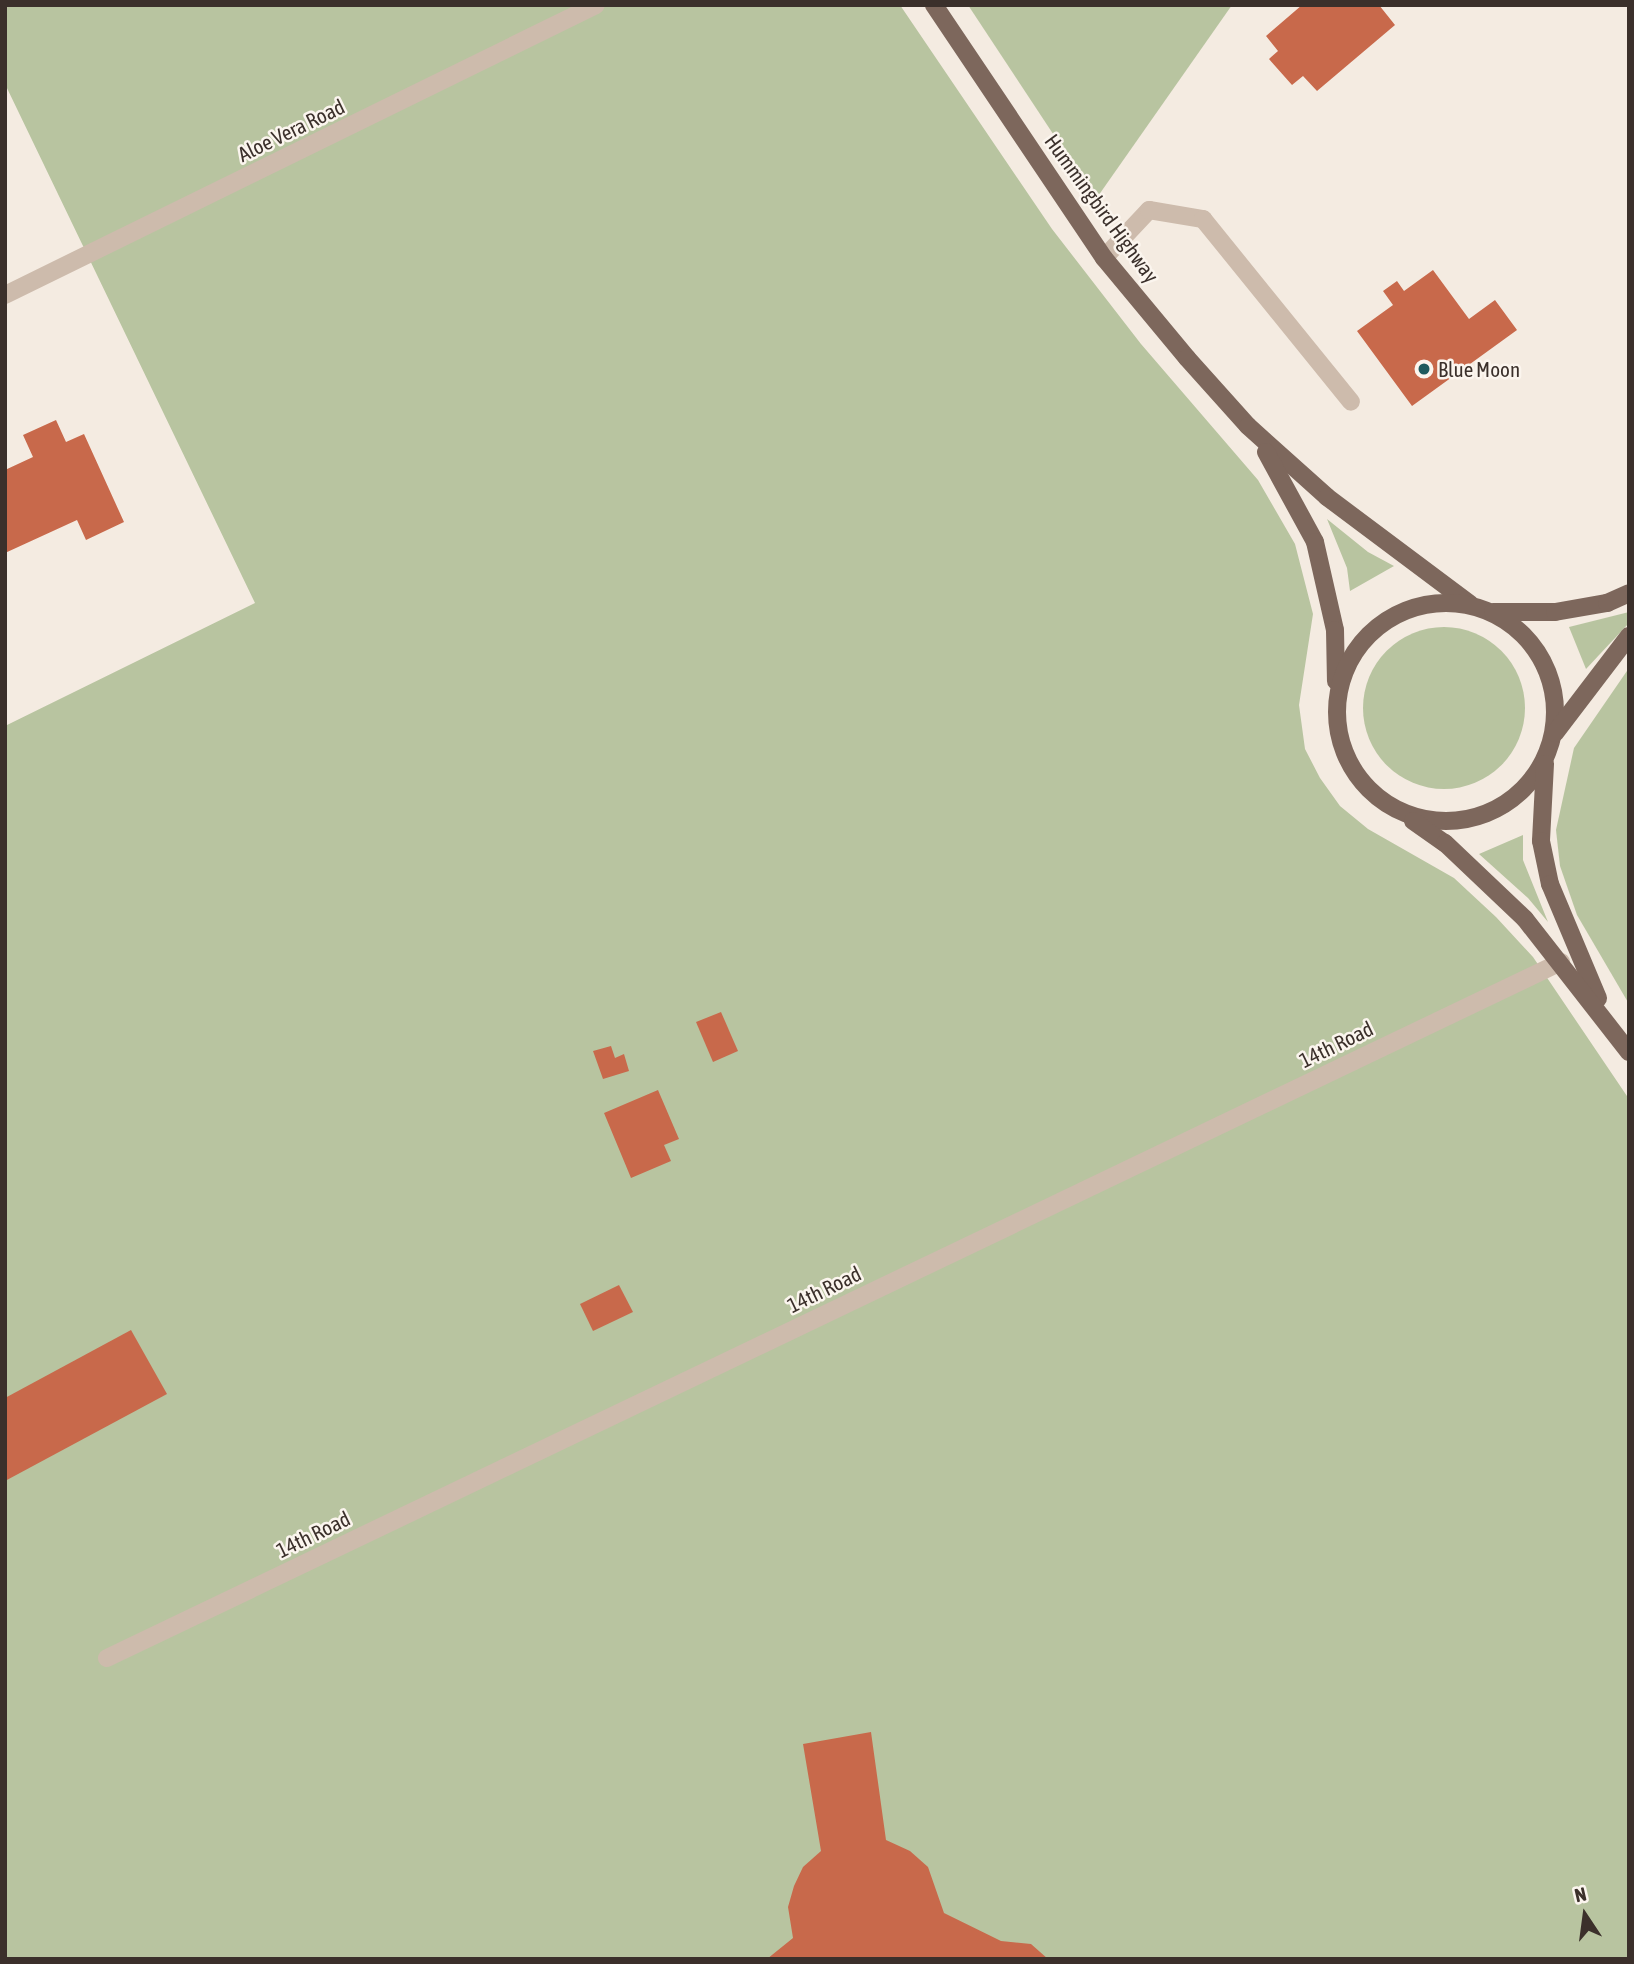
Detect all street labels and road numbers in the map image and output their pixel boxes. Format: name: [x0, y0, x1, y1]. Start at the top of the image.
street label: Aloe Vera Road: [234, 93, 348, 167]
street label: Hummingbird Highway: [1040, 129, 1164, 287]
street label: 14th Road: [1295, 1015, 1377, 1073]
street label: 14th Road: [783, 1260, 865, 1318]
street label: 14th Road: [272, 1505, 354, 1563]

